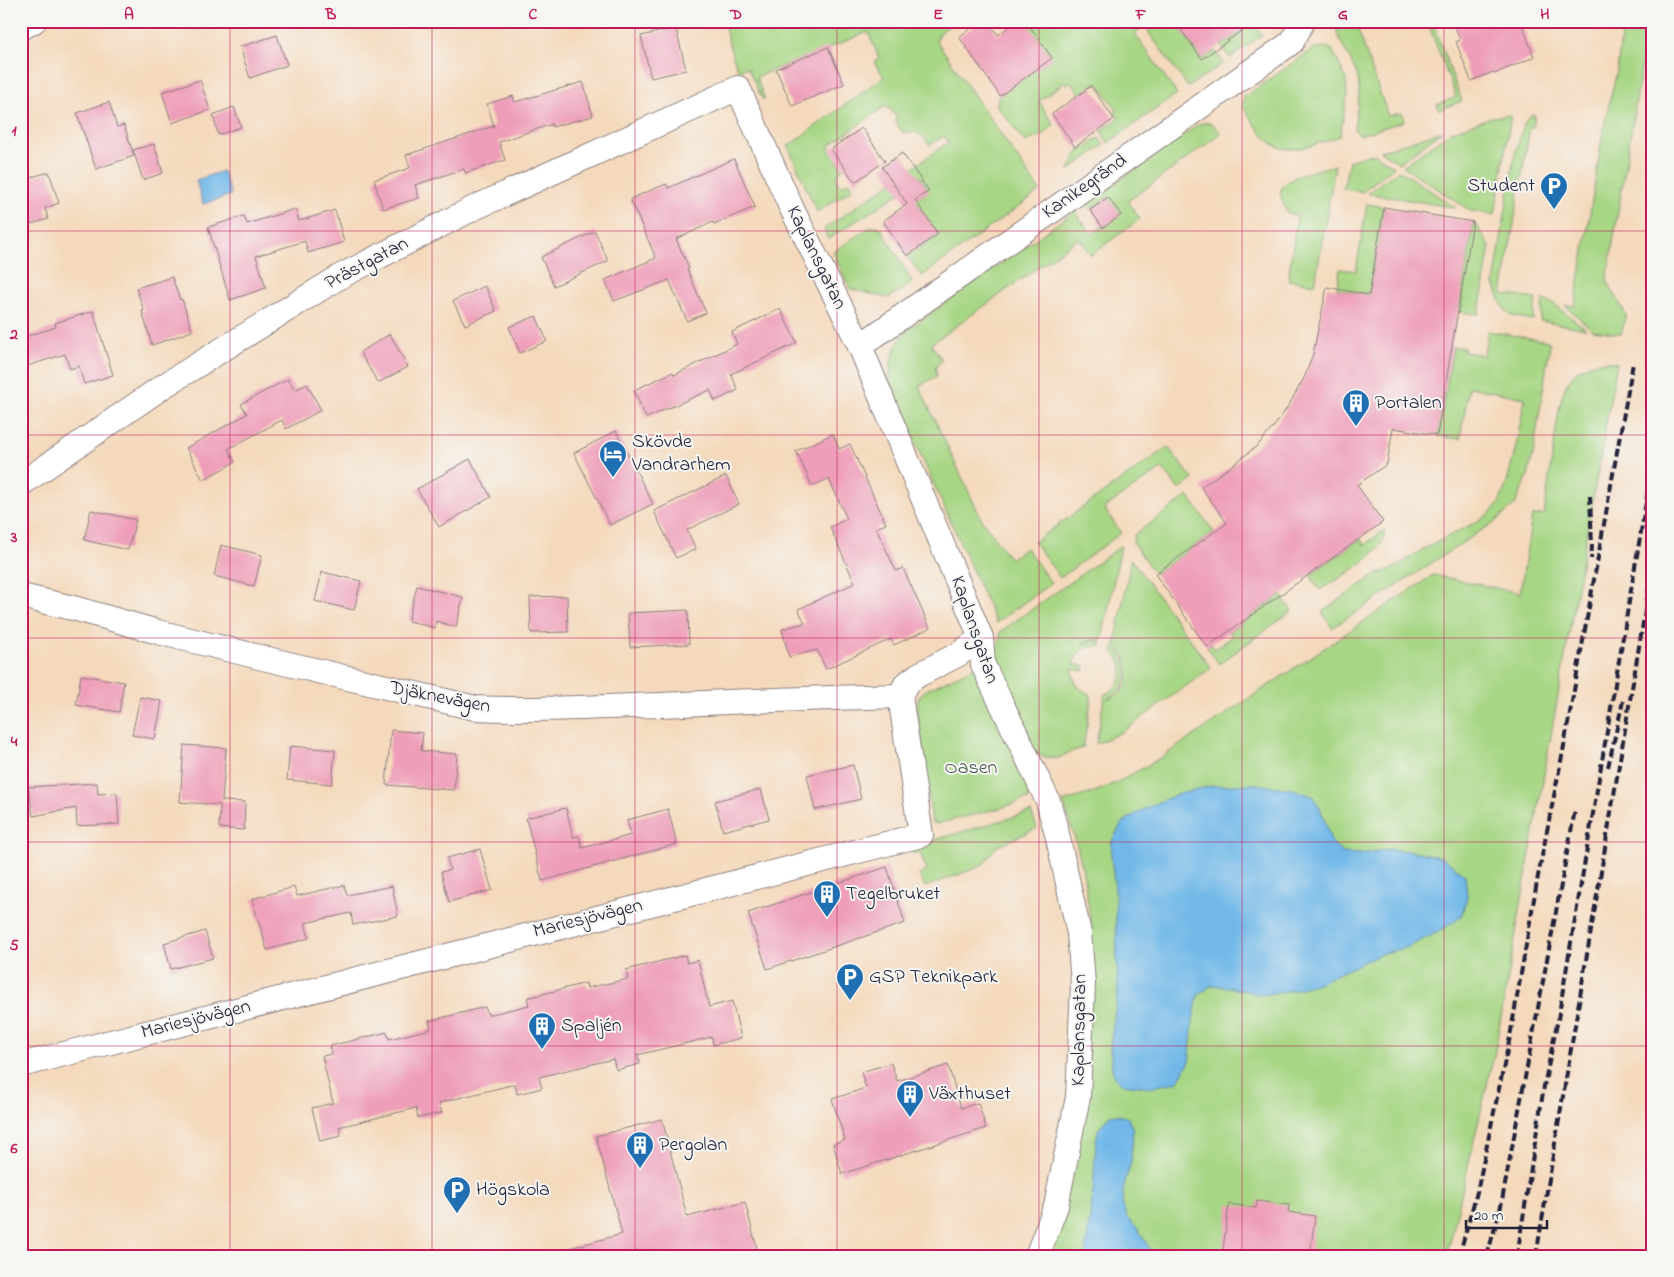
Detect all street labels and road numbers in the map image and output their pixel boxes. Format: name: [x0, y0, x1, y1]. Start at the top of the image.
street label: Kanikegränd: [1036, 147, 1134, 228]
street label: Kaplansgatan: [777, 201, 854, 315]
street label: Prästgatan: [320, 230, 414, 299]
street label: Kaplansgatan: [941, 572, 1006, 688]
street label: Djäknevägen: [386, 674, 493, 723]
street label: Mariesjövägen: [530, 891, 646, 948]
street label: Kaplansgatan: [1065, 974, 1096, 1086]
street label: Mariesjövägen: [138, 992, 254, 1049]

